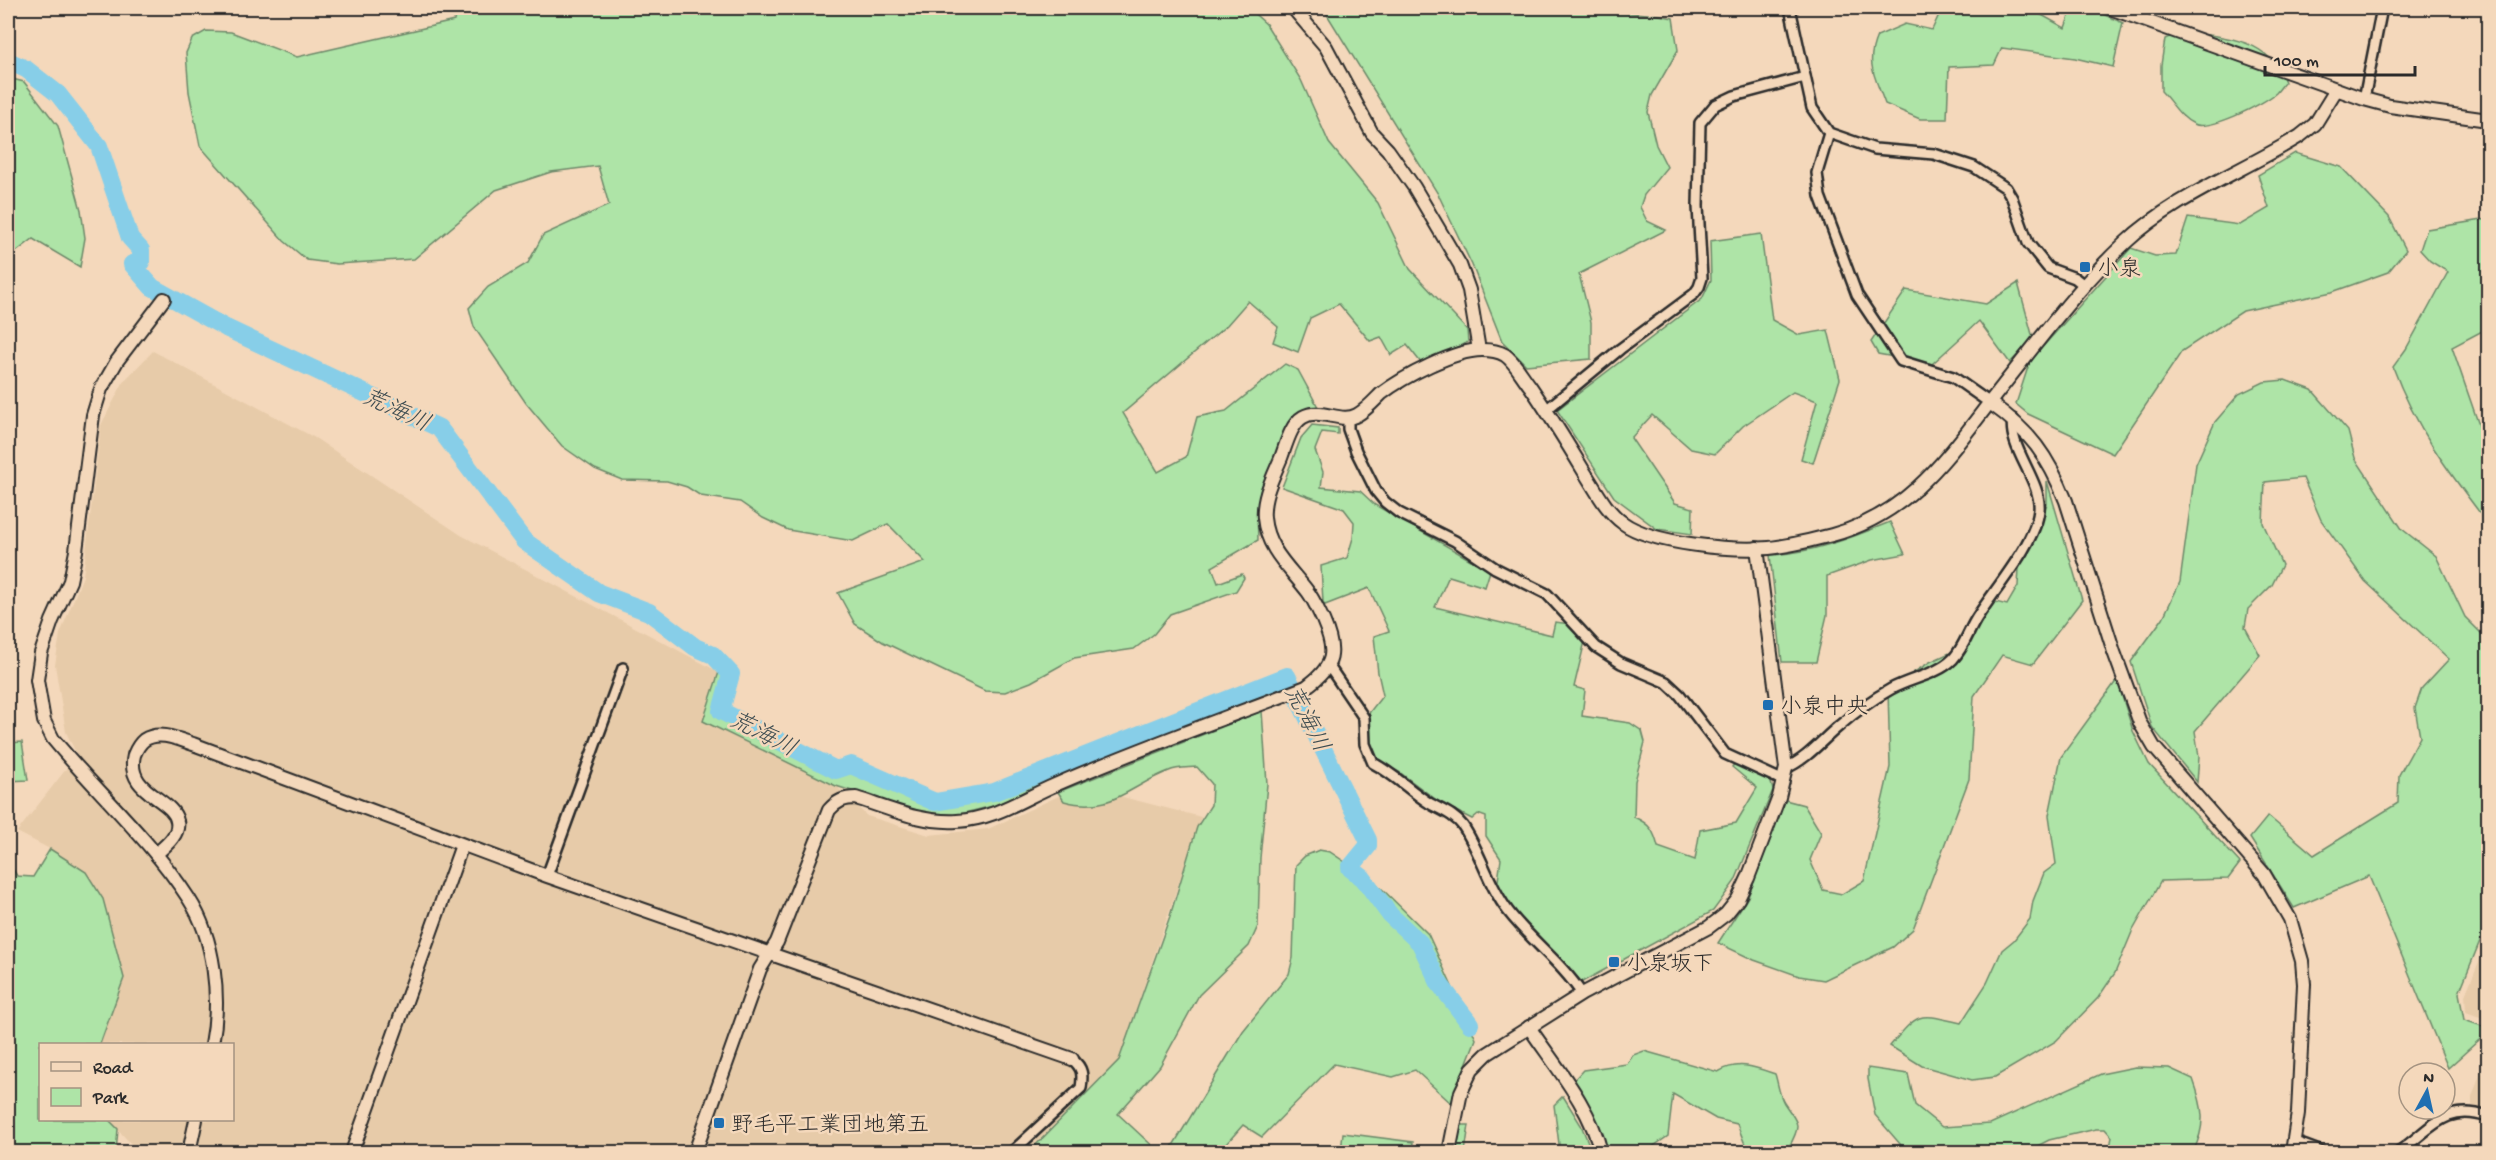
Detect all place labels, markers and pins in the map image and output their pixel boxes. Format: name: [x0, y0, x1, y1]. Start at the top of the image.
place label: 小泉: [2097, 257, 2141, 284]
marker: 小泉: [2078, 260, 2092, 274]
place label: 小泉中央: [1780, 694, 1868, 722]
marker: 小泉中央: [1761, 698, 1775, 712]
place label: 小泉坂下: [1626, 952, 1714, 979]
marker: 小泉坂下: [1607, 955, 1621, 969]
place label: 野毛平工業団地第五: [731, 1113, 929, 1140]
marker: 野毛平工業団地第五: [712, 1116, 726, 1130]

